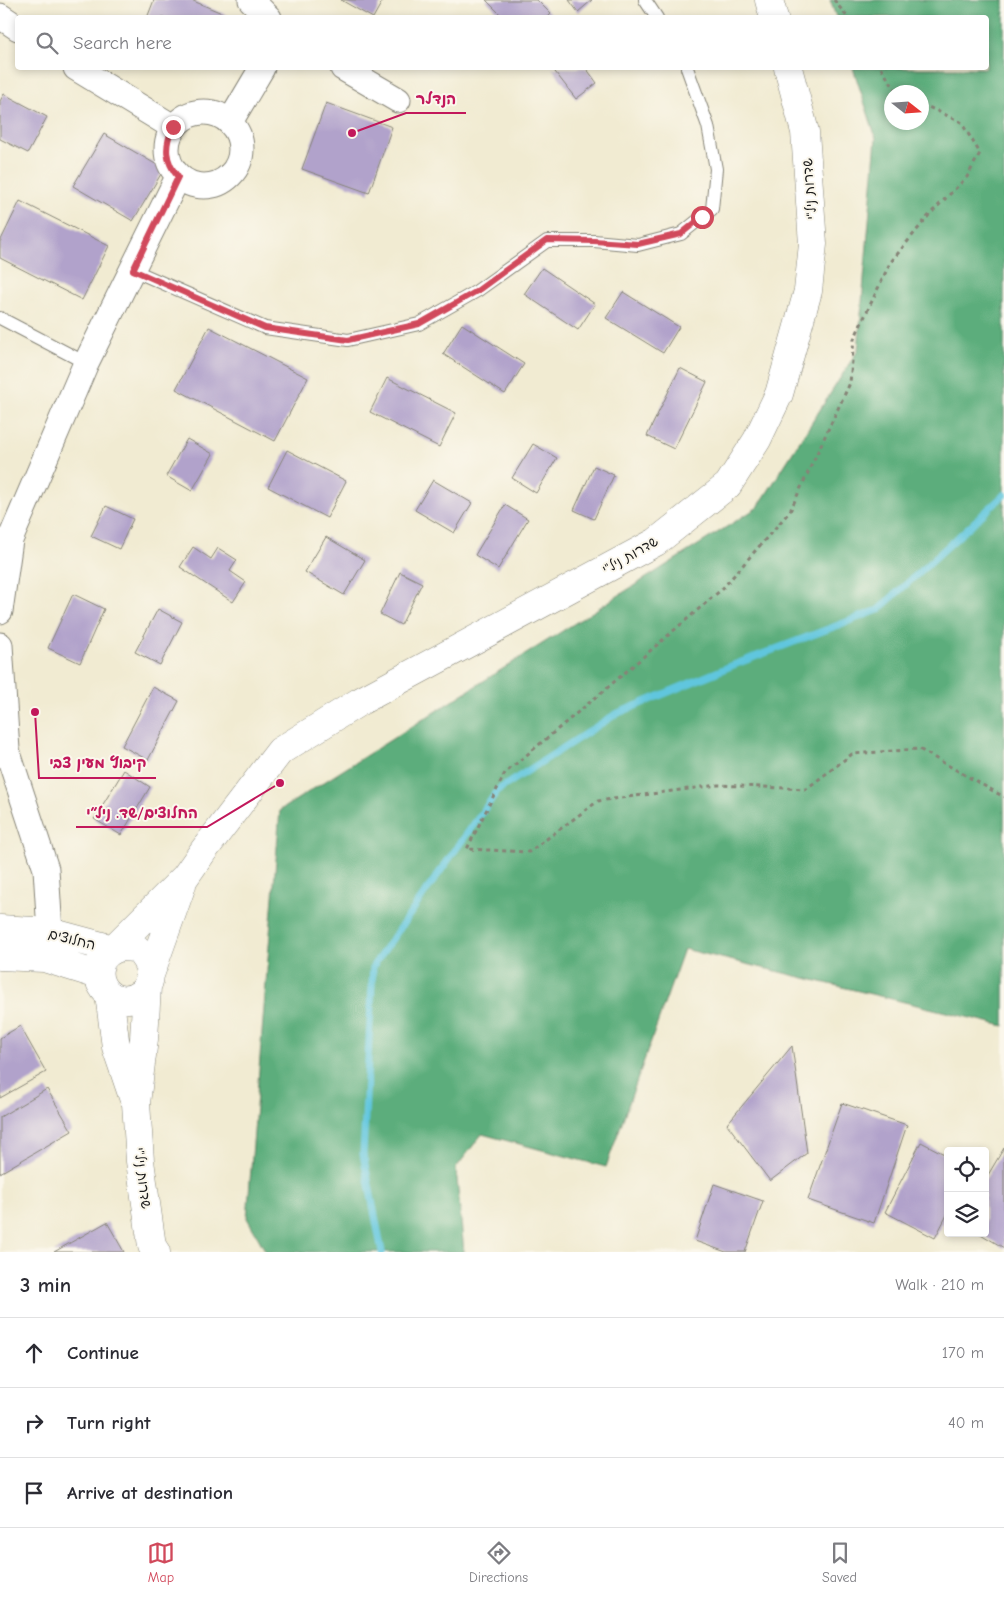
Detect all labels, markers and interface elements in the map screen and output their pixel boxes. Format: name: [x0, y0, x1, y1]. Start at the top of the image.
search box: [15, 15, 989, 70]
icon: search: [33, 29, 61, 57]
text: Search here: [73, 32, 172, 54]
callout: הנדלר: [406, 83, 466, 113]
north arrow: [884, 85, 929, 130]
text: הנדלר: [416, 90, 456, 108]
route end: [162, 116, 185, 139]
street label: שדרות ניל"י: [799, 157, 820, 220]
route start: [691, 206, 714, 229]
street label: שדרות ניל"י: [599, 532, 662, 578]
callout: קיבוץ מעין צבי: [39, 748, 156, 778]
text: קיבוץ מעין צבי: [50, 754, 146, 773]
callout: החלוצים/שד. ניל״י: [76, 797, 207, 827]
text: החלוצים/שד. ניל״י: [86, 804, 198, 822]
street label: החלוצים: [47, 925, 97, 954]
street label: שדרות ניל"י: [130, 1146, 155, 1210]
map controls: [944, 1147, 989, 1237]
button: locate: [944, 1147, 989, 1192]
button: layers: [944, 1192, 989, 1237]
text: 3 min: [20, 1273, 71, 1297]
text: Walk · 210 m: [895, 1276, 984, 1294]
icon: ahead: [20, 1339, 48, 1367]
text: Continue: [67, 1342, 139, 1364]
text: 170 m: [942, 1344, 984, 1362]
icon: right: [20, 1409, 48, 1437]
text: Turn right: [67, 1412, 151, 1434]
text: 40 m: [948, 1414, 984, 1432]
icon: arrive: [20, 1479, 48, 1507]
text: Arrive at destination: [67, 1482, 233, 1504]
tab: Map: [147, 1539, 175, 1586]
tab: Directions: [469, 1539, 528, 1586]
tab: Saved: [822, 1539, 857, 1586]

